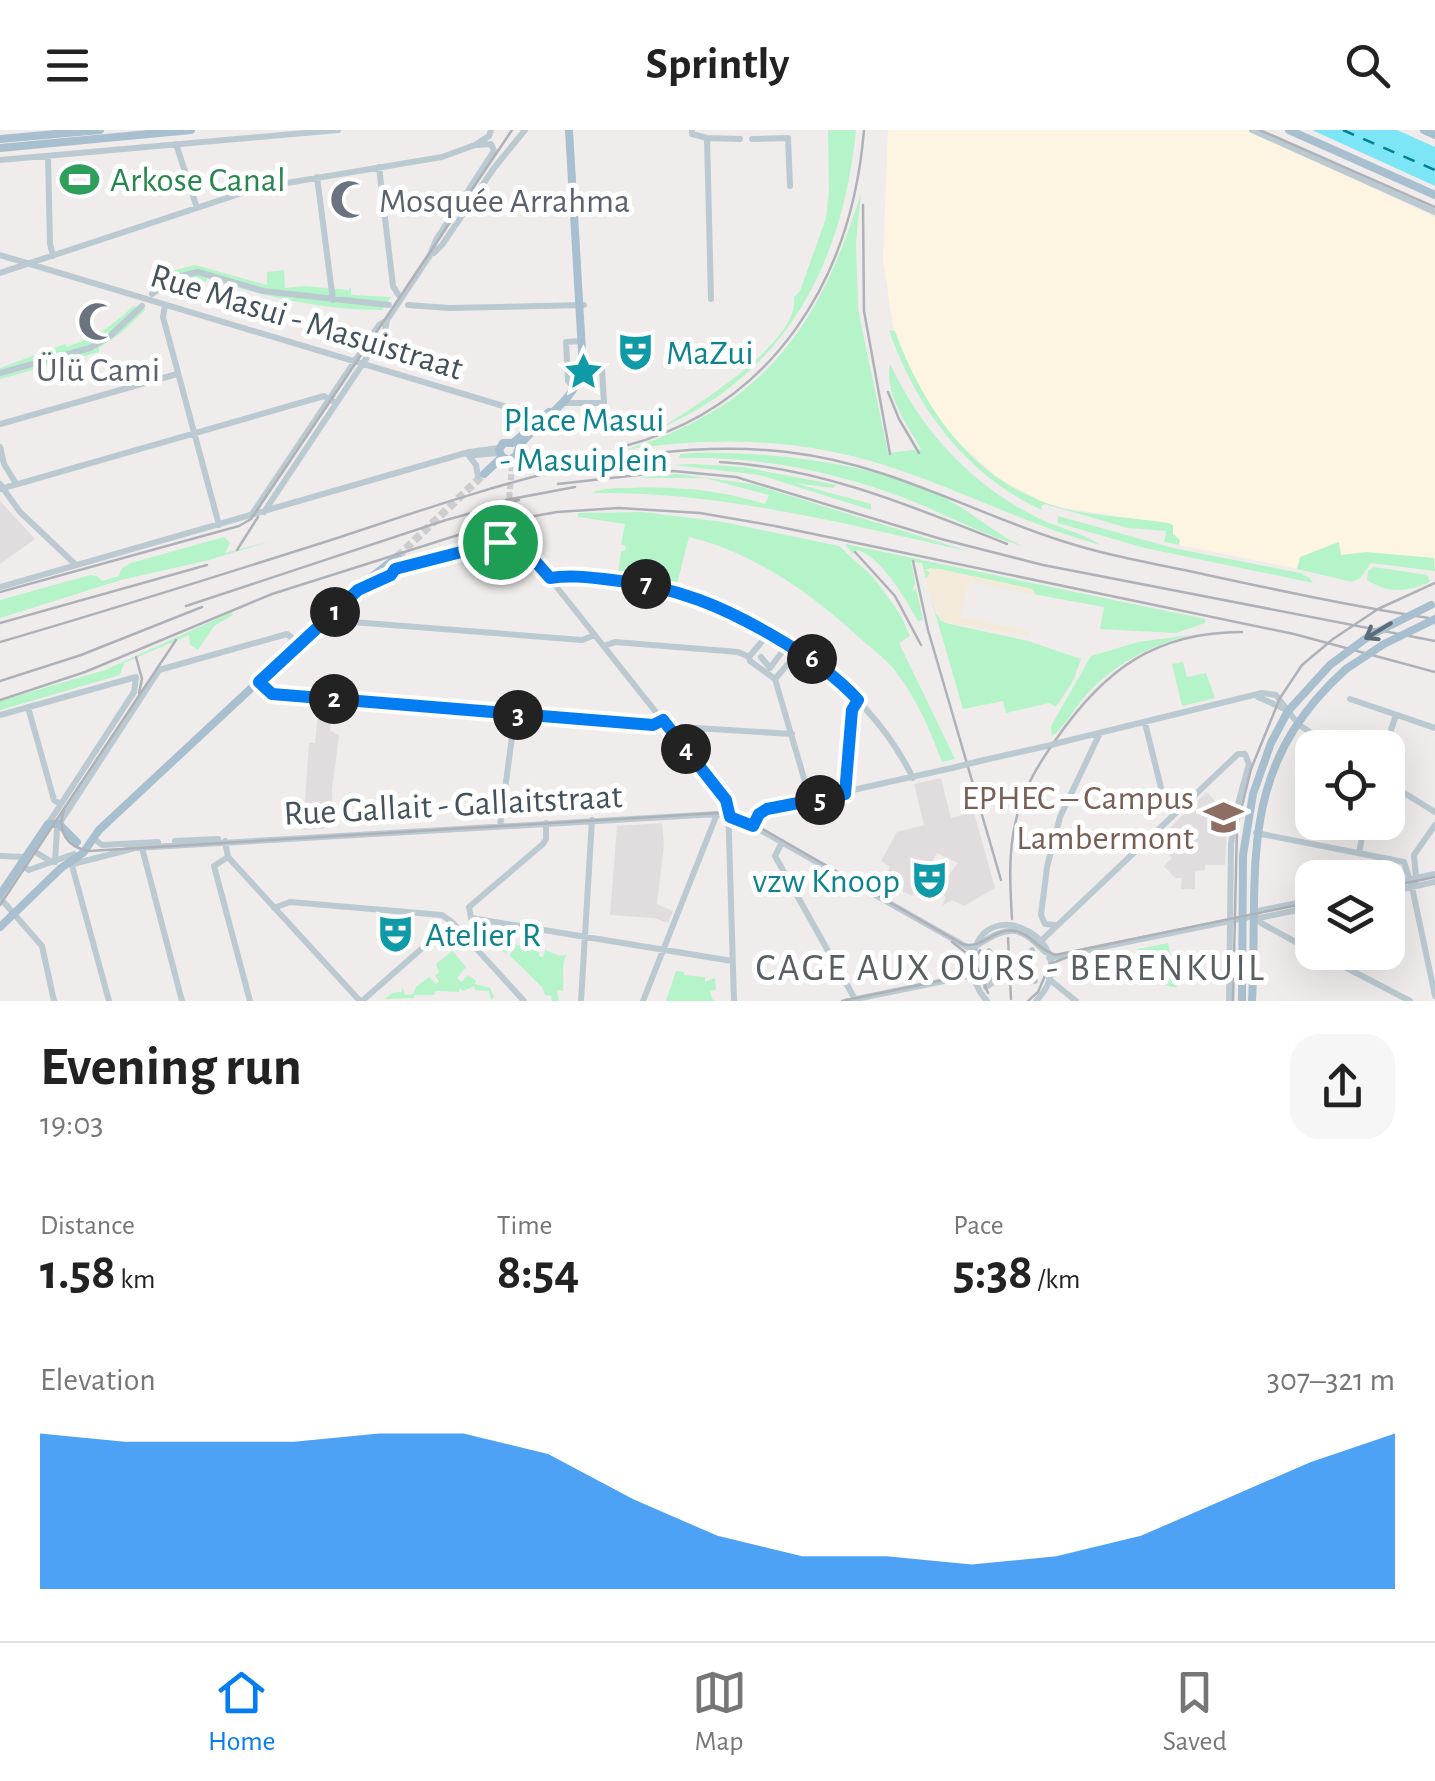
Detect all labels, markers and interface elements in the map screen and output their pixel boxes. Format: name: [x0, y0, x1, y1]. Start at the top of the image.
icon: menu: [40, 38, 95, 93]
icon: search: [1340, 38, 1395, 93]
text: Sprintly: [646, 42, 789, 87]
sports icon: Arkose Canal: [59, 158, 101, 200]
place label: Arkose Canal: [110, 163, 286, 198]
mosque icon: Mosquée Arrahma: [328, 179, 370, 221]
place label: Mosquée Arrahma: [379, 184, 630, 219]
street label: Rue Masui - Masuistraat: [146, 258, 467, 387]
mosque icon: Ülü Cami: [77, 301, 119, 343]
theatre icon: MaZui: [615, 331, 657, 373]
place label: MaZui: [666, 336, 754, 371]
place icon: Place Masui - Masuiplein: [563, 351, 605, 393]
place label: Ülü Cami: [36, 352, 160, 388]
place label: Place Masui - Masuiplein: [500, 403, 668, 478]
pin: [458, 500, 543, 585]
icon: arrive: [473, 515, 528, 570]
pin: 7: [621, 559, 671, 609]
text: 7: [640, 570, 652, 598]
pin: 1: [310, 587, 360, 637]
text: 1: [330, 598, 340, 626]
one-way arrow: [1364, 621, 1393, 641]
pin: 6: [787, 634, 837, 684]
text: 6: [805, 645, 819, 673]
pin: 2: [309, 674, 359, 724]
text: 2: [327, 685, 341, 713]
pin: 3: [493, 690, 543, 740]
text: 3: [512, 701, 524, 729]
pin: 4: [661, 724, 711, 774]
map controls: [1295, 730, 1405, 970]
button: locate: [1295, 730, 1405, 840]
text: 4: [679, 735, 693, 763]
pin: 5: [795, 775, 845, 825]
street label: Rue Gallait - Gallaitstraat: [283, 779, 623, 832]
place label: EPHEC – Campus Lambermont: [962, 781, 1194, 856]
text: 5: [814, 786, 826, 814]
school or university icon: EPHEC – Campus Lambermont: [1203, 796, 1245, 838]
theatre icon: vzw Knoop: [909, 859, 951, 901]
button: layers: [1295, 860, 1405, 970]
place label: vzw Knoop: [752, 864, 900, 899]
theatre icon: Atelier R: [374, 913, 416, 955]
place label: Atelier R: [425, 918, 541, 953]
district label: CAGE AUX OURS - BERENKUIL: [756, 950, 1266, 988]
button: share: [1290, 1034, 1395, 1139]
text: Evening run: [40, 1040, 302, 1095]
text: 19:03: [40, 1108, 103, 1140]
text: Distance: [40, 1212, 135, 1240]
text: Time: [497, 1212, 552, 1240]
text: Pace: [953, 1212, 1004, 1240]
text: 1.58: [40, 1248, 116, 1298]
text: 8:54: [497, 1248, 580, 1298]
text: 5:38: [953, 1248, 1033, 1298]
text: km: [116, 1266, 156, 1294]
text: /km: [1033, 1266, 1080, 1294]
text: Elevation: [40, 1364, 156, 1396]
text: 307–321 m: [1267, 1364, 1395, 1396]
tab: Home: [208, 1665, 275, 1759]
tab: Map: [692, 1665, 747, 1759]
tab: Saved: [1163, 1665, 1227, 1759]

